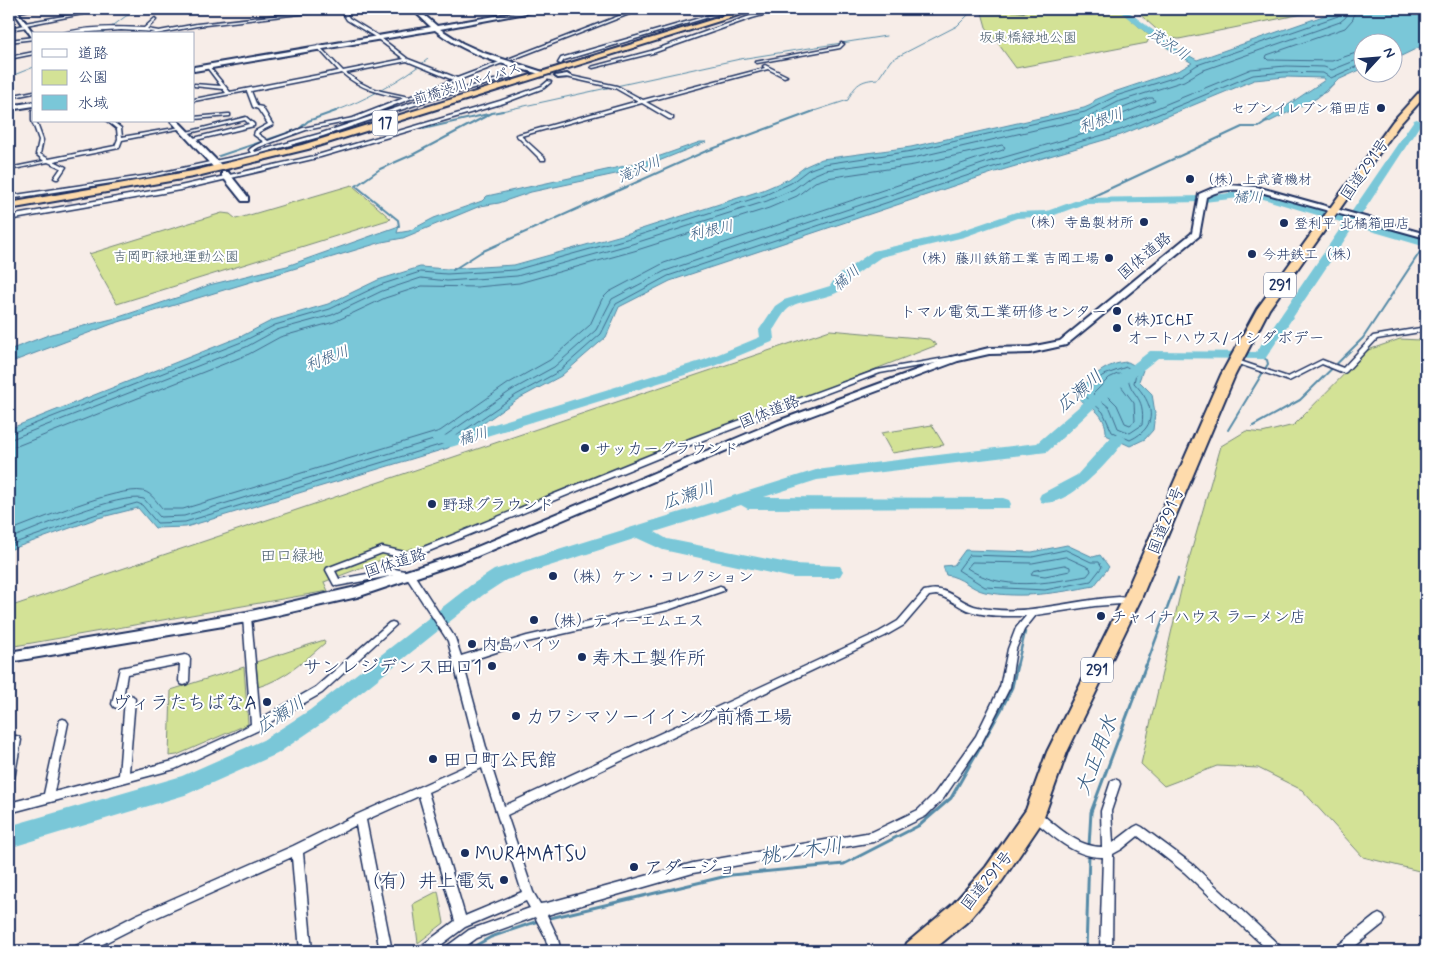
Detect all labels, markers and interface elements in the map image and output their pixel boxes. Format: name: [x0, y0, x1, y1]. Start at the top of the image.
water label: 茂沢川: [1144, 24, 1193, 66]
park label: 坂東橋緑地公園: [979, 29, 1077, 47]
legend: [32, 32, 195, 122]
north arrow: [1352, 32, 1402, 82]
text: 道路: [78, 44, 108, 64]
text: N: [1379, 45, 1399, 61]
street label: 前橋渋川バイパス: [411, 59, 523, 109]
text: 公園: [78, 68, 108, 88]
text: 水域: [78, 94, 108, 114]
place label: セブンイレブン箱田店: [1231, 100, 1371, 118]
marker: セブンイレブン箱田店: [1375, 102, 1387, 114]
water label: 利根川: [1077, 104, 1126, 138]
road number: 17: [372, 110, 398, 136]
street label: 国道291号: [1336, 135, 1394, 205]
water label: 滝沢川: [615, 152, 664, 188]
place label: （株）上武資機材: [1200, 171, 1312, 189]
marker: （株）上武資機材: [1184, 173, 1196, 185]
water label: 橘川: [1233, 188, 1263, 208]
place label: （株）寺島製材所: [1022, 214, 1134, 232]
place label: 登利平 北橘箱田店: [1294, 215, 1410, 233]
marker: （株）寺島製材所: [1138, 216, 1150, 228]
water label: 利根川: [687, 217, 735, 245]
marker: 登利平 北橘箱田店: [1278, 217, 1290, 229]
street label: 国体道路: [1114, 228, 1176, 285]
place label: 今井鉄工（株）: [1262, 246, 1360, 264]
park label: 吉岡町緑地運動公園: [113, 248, 239, 266]
marker: 今井鉄工（株）: [1246, 248, 1258, 260]
place label: （株）藤川鉄筋工業 吉岡工場: [913, 250, 1099, 268]
marker: （株）藤川鉄筋工業 吉岡工場: [1103, 252, 1115, 264]
water label: 橘川: [829, 261, 865, 296]
road number: 291: [1264, 272, 1296, 298]
place label: トマル電気工業研修センター: [900, 302, 1107, 323]
marker: トマル電気工業研修センター: [1111, 305, 1123, 317]
place label: (株)ICHI オートハウス/イシダボデー: [1127, 310, 1324, 349]
marker: (株)ICHI オートハウス/イシダボデー: [1111, 322, 1123, 334]
water label: 利根川: [303, 342, 352, 376]
water label: 広瀬川: [1051, 365, 1108, 418]
street label: 国体道路: [736, 391, 803, 434]
water label: 橘川: [456, 423, 491, 451]
place label: サッカーグラウンド: [595, 439, 739, 460]
marker: サッカーグラウンド: [579, 442, 591, 454]
water label: 広瀬川: [659, 476, 718, 516]
street label: 国道291号: [1143, 483, 1190, 558]
place label: 野球グラウンド: [442, 495, 554, 516]
marker: 野球グラウンド: [426, 498, 438, 510]
street label: 国体道路: [362, 544, 429, 583]
park label: 田口緑地: [260, 546, 324, 567]
place label: （株）ケン・コレクション: [563, 567, 754, 588]
marker: （株）ケン・コレクション: [547, 570, 559, 582]
place label: チャイナハウス ラーメン店: [1111, 607, 1306, 628]
marker: チャイナハウス ラーメン店: [1095, 610, 1107, 622]
place label: （株）ティーエムエス: [544, 611, 704, 632]
marker: （株）ティーエムエス: [528, 614, 540, 626]
place label: 内島ハイツ: [482, 635, 562, 656]
marker: 内島ハイツ: [466, 638, 478, 650]
place label: 寿木工製作所: [592, 646, 706, 671]
marker: 寿木工製作所: [576, 651, 588, 663]
place label: サンレジデンス田口1: [303, 655, 482, 680]
road number: 291: [1081, 658, 1113, 682]
marker: サンレジデンス田口1: [486, 660, 498, 672]
place label: ヴィラたちばなA: [112, 691, 257, 716]
water label: 広瀬川: [251, 691, 310, 740]
marker: ヴィラたちばなA: [261, 696, 273, 708]
place label: カワシマソーイイング前橋工場: [526, 705, 792, 730]
marker: カワシマソーイイング前橋工場: [510, 710, 522, 722]
water label: 大正用水: [1069, 711, 1125, 800]
place label: 田口町公民館: [443, 748, 557, 773]
marker: 田口町公民館: [427, 753, 439, 765]
water label: 桃ノ木川: [758, 832, 845, 872]
place label: MURAMATSU: [475, 842, 587, 867]
marker: MURAMATSU: [459, 847, 471, 859]
street label: 国道291号: [956, 847, 1018, 915]
place label: アダージョ: [644, 856, 737, 881]
marker: アダージョ: [628, 861, 640, 873]
place label: （有）井上電気: [361, 869, 494, 894]
marker: （有）井上電気: [498, 874, 510, 886]

